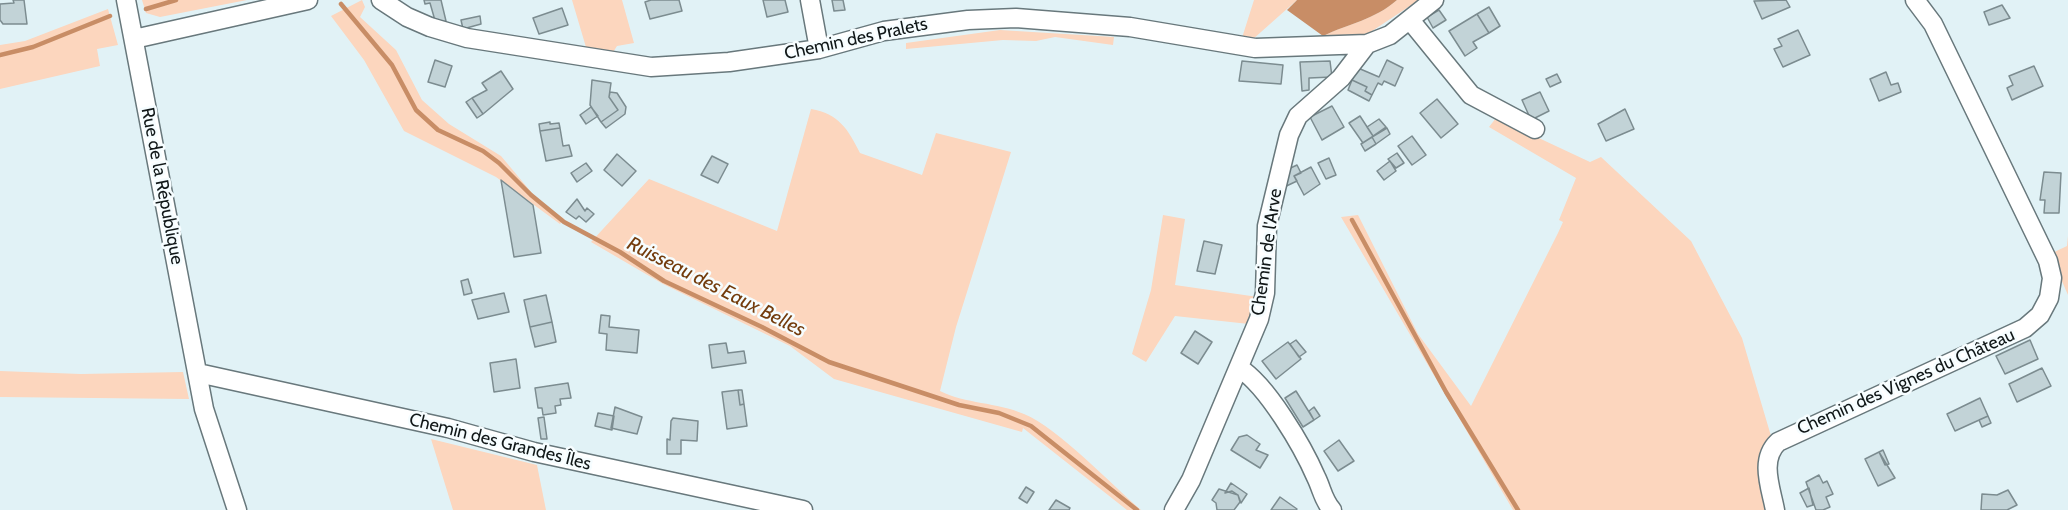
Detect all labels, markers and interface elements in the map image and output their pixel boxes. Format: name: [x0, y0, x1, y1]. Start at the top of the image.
street label: Chemin des Pralets: [782, 13, 930, 65]
street label: Rue de la République: [136, 106, 188, 266]
street label: Chemin de l'Arve: [1247, 187, 1287, 317]
water label: Ruisseau des Eaux Belles: [623, 232, 809, 342]
street label: Chemin des Vignes du Château: [1794, 324, 2018, 440]
street label: Chemin des Grandes Îles: [407, 409, 593, 475]

